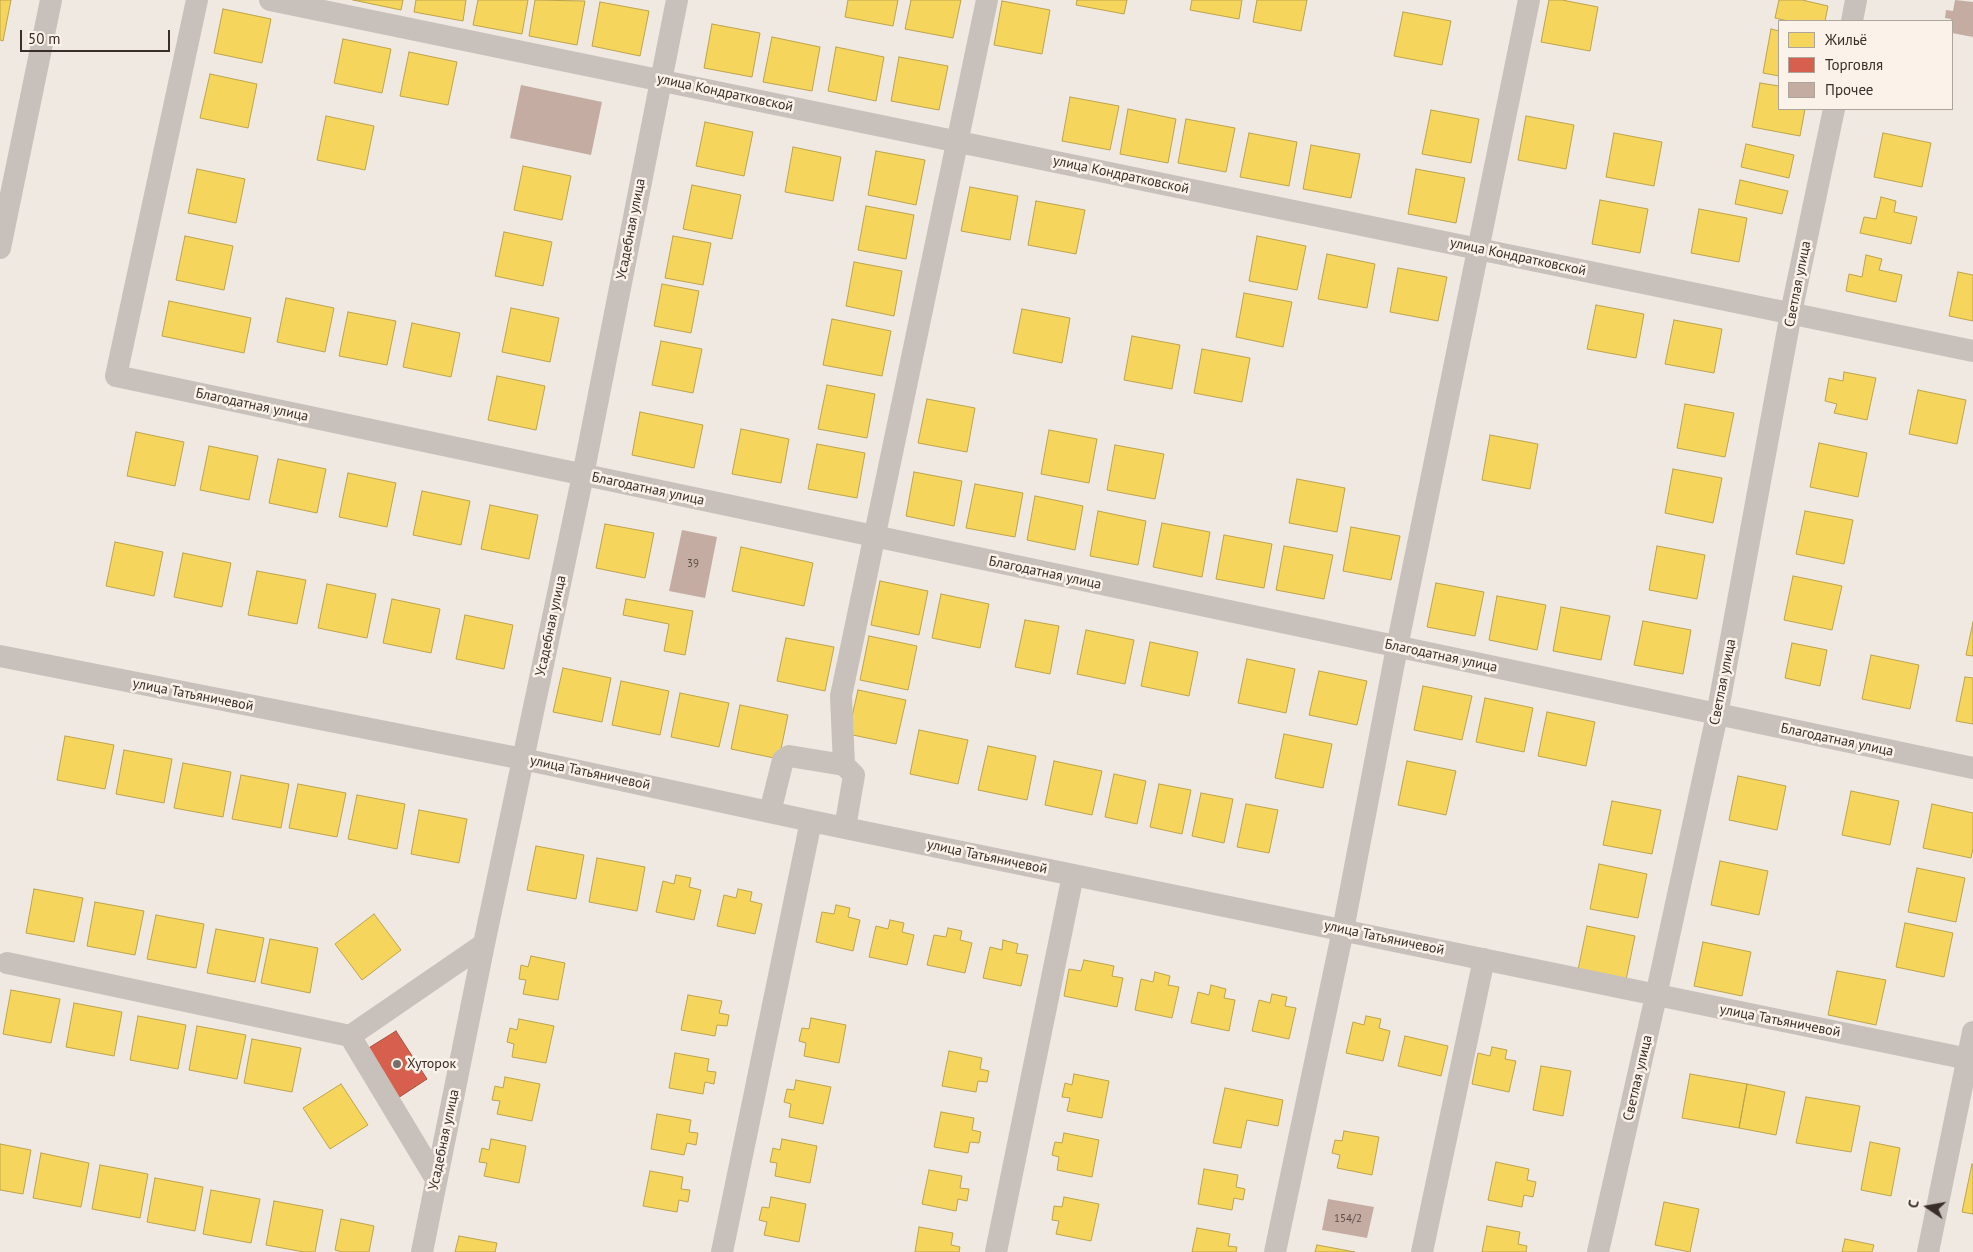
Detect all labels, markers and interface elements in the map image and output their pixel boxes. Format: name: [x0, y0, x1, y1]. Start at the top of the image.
scale bar: [22, 20, 172, 52]
legend: [1778, 20, 1953, 110]
text: 50 m: [28, 29, 61, 48]
text: Жильё: [1825, 30, 1867, 49]
text: Торговля: [1825, 55, 1883, 74]
street label: улица Кондратковской: [655, 70, 795, 116]
text: Прочее: [1825, 80, 1873, 99]
street label: улица Кондратковской: [1051, 152, 1191, 198]
street label: Усадебная улица: [613, 177, 649, 281]
street label: улица Кондратковской: [1448, 234, 1588, 280]
street label: Светлая улица: [1781, 240, 1815, 328]
street label: Благодатная улица: [194, 385, 310, 425]
street label: Благодатная улица: [590, 469, 706, 509]
street label: Благодатная улица: [987, 553, 1103, 593]
house number: 39: [687, 557, 699, 571]
street label: Усадебная улица: [532, 574, 570, 678]
street label: Благодатная улица: [1383, 636, 1499, 676]
street label: Светлая улица: [1706, 638, 1740, 726]
street label: улица Татьяничевой: [131, 675, 255, 715]
street label: Благодатная улица: [1779, 720, 1895, 760]
street label: улица Татьяничевой: [528, 752, 652, 794]
street label: улица Татьяничевой: [925, 836, 1049, 878]
street label: улица Татьяничевой: [1322, 917, 1446, 959]
street label: улица Татьяничевой: [1718, 1001, 1842, 1041]
street label: Светлая улица: [1620, 1034, 1656, 1122]
place label: Хуторок: [407, 1056, 456, 1072]
marker: Хуторок: [391, 1058, 403, 1070]
street label: Усадебная улица: [425, 1088, 463, 1192]
north arrow: [1903, 1182, 1953, 1232]
text: С: [1904, 1198, 1923, 1210]
house number: 154/2: [1334, 1212, 1362, 1226]

